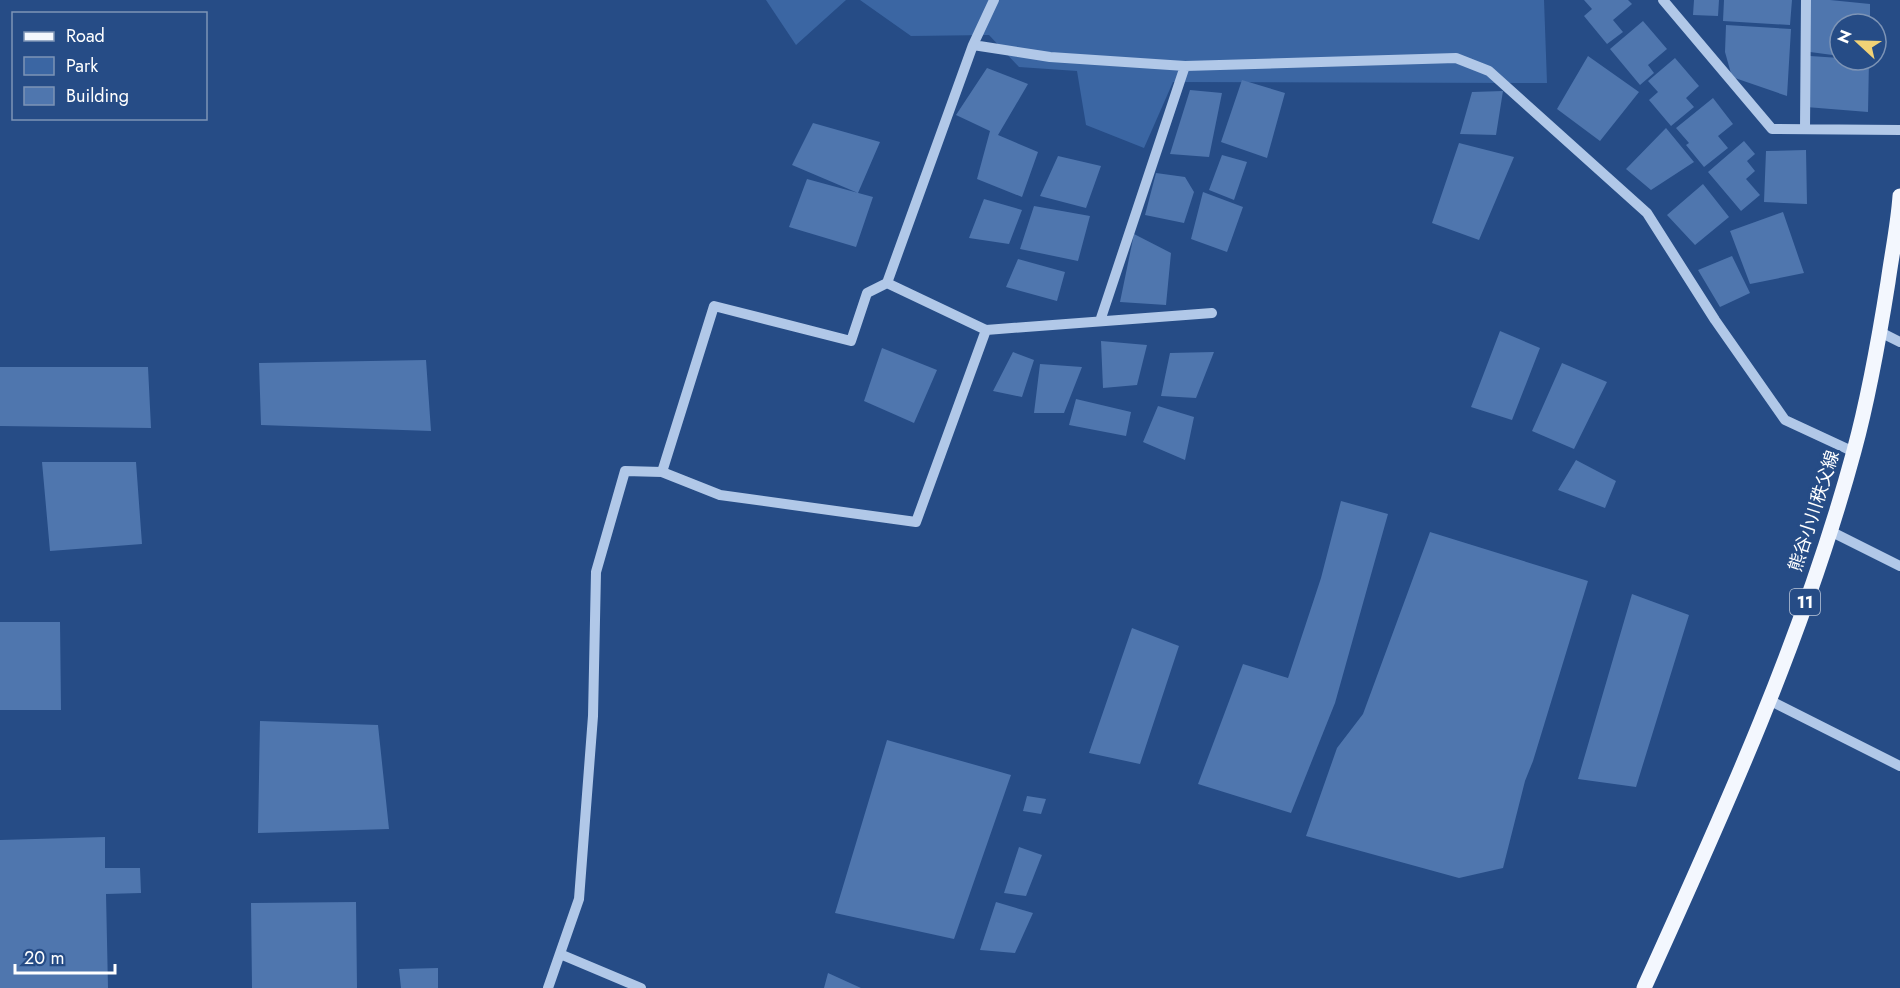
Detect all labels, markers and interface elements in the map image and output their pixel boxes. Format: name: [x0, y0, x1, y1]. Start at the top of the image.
legend: [12, 12, 207, 120]
north arrow: [1828, 12, 1888, 72]
text: Road: [66, 23, 105, 49]
text: N: [1832, 26, 1858, 47]
text: Park: [66, 53, 98, 79]
text: Building: [66, 83, 129, 109]
street label: 熊谷小川秩父線: [1782, 447, 1846, 575]
road number: 11: [1790, 589, 1820, 615]
scale bar: [15, 937, 116, 975]
text: 20 m: [24, 945, 64, 971]

